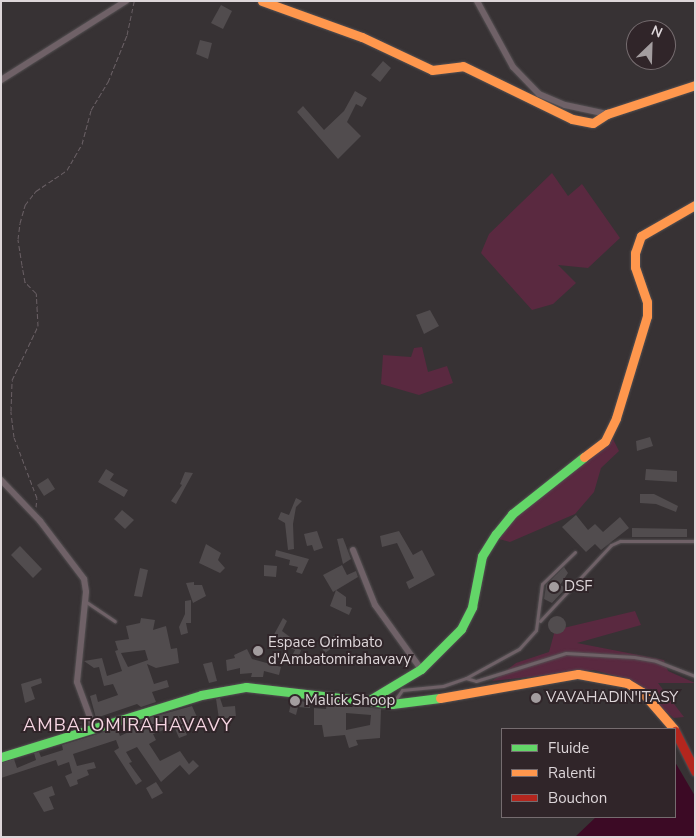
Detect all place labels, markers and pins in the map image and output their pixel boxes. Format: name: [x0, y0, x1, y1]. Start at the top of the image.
place label: DSF: [564, 578, 593, 596]
marker: DSF: [548, 581, 560, 593]
place label: Espace Orimbato d'Ambatomirahavavy: [268, 633, 411, 668]
marker: Espace Orimbato d'Ambatomirahavavy: [252, 645, 264, 657]
place label: VAVAHADIN'ITASY: [546, 689, 678, 707]
place label: Malick Shoop: [305, 692, 395, 710]
marker: VAVAHADIN'ITASY: [530, 692, 542, 704]
marker: Malick Shoop: [289, 695, 301, 707]

